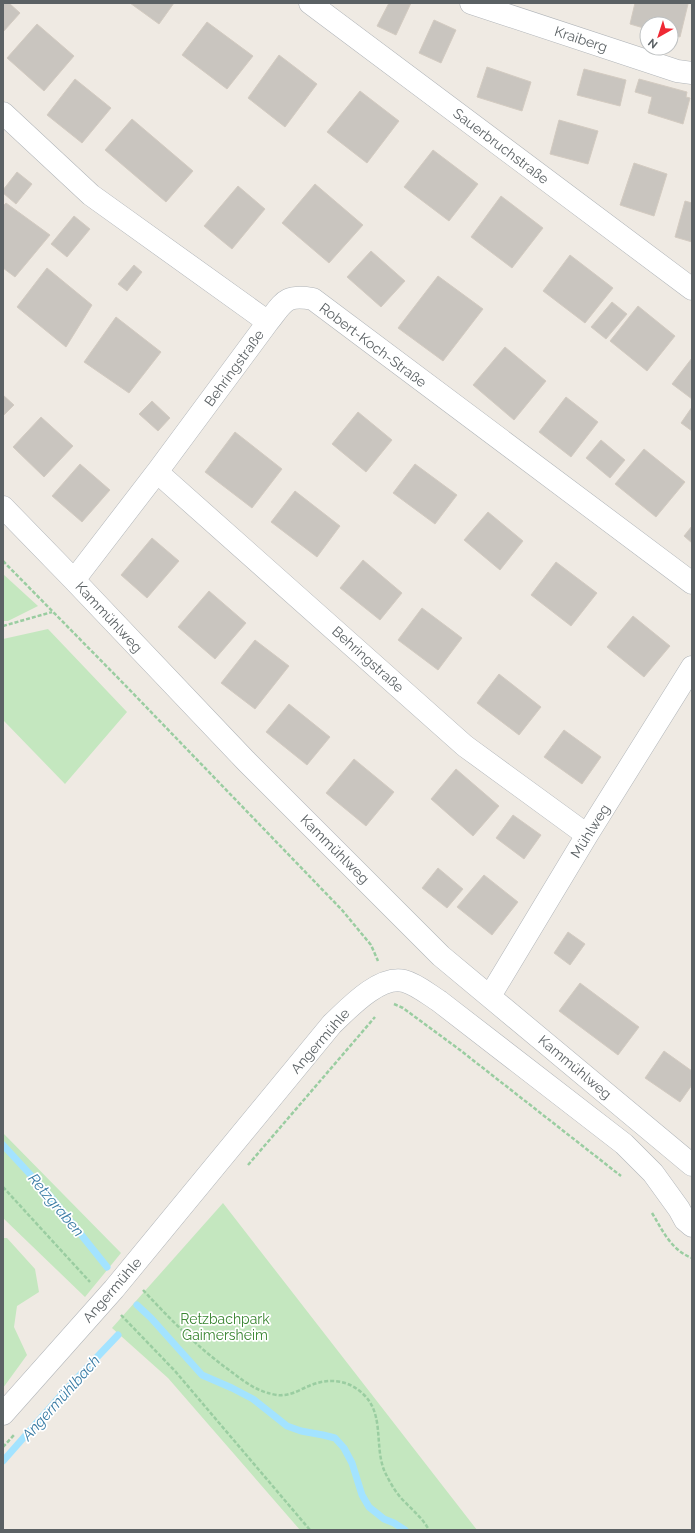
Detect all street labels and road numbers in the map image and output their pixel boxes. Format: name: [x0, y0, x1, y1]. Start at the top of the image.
street label: Kraiberg: [552, 23, 610, 55]
street label: Sauerbruchstraße: [450, 105, 552, 187]
street label: Robert-Koch-Straße: [316, 300, 430, 390]
street label: Behringstraße: [201, 327, 267, 409]
street label: Kammühlweg: [72, 578, 146, 656]
street label: Behringstraße: [329, 623, 407, 695]
street label: Mühlweg: [567, 801, 613, 861]
street label: Kammühlweg: [297, 811, 373, 887]
street label: Angermühle: [287, 1005, 353, 1077]
street label: Kammühlweg: [535, 1032, 615, 1102]
street label: Angermühle: [79, 1254, 145, 1326]

